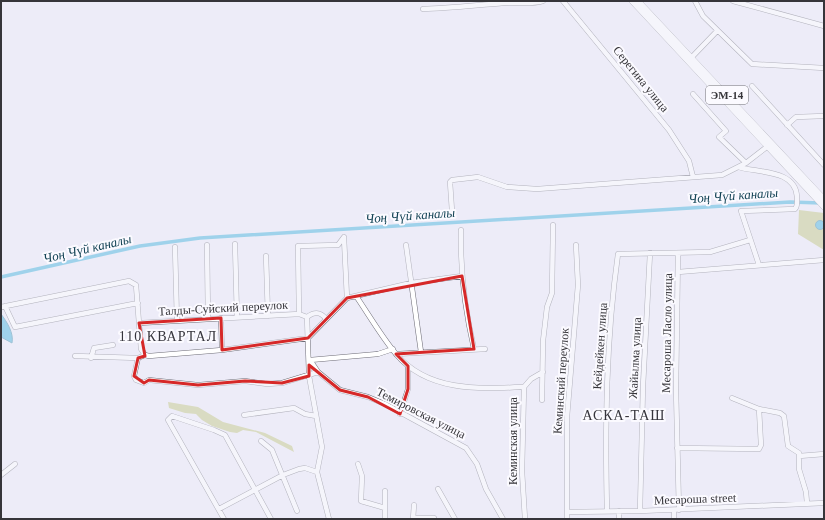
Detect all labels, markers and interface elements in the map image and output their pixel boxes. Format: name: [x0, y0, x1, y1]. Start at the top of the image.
street label: Серегина улица: [610, 43, 672, 115]
road number: ЭМ-14: [706, 86, 748, 104]
water label: Чоң Чүй каналы: [688, 185, 779, 206]
water label: Чоң Чүй каналы: [365, 205, 456, 226]
water label: Чоң Чүй каналы: [42, 231, 133, 266]
street label: Месароша Ласло улица: [659, 272, 675, 393]
street label: Талды-Суйский переулок: [158, 298, 288, 318]
street label: Кейдейкен улица: [590, 301, 610, 390]
street label: Жайылма улица: [626, 316, 644, 399]
street label: Кеминский переулок: [550, 327, 572, 435]
district label: 110 КВАРТАЛ: [119, 329, 217, 344]
street label: Темировская улица: [374, 384, 469, 442]
street label: Кеминская улица: [506, 396, 520, 485]
district label: АСКА-ТАШ: [583, 408, 665, 423]
street label: Месароша street: [654, 491, 737, 507]

